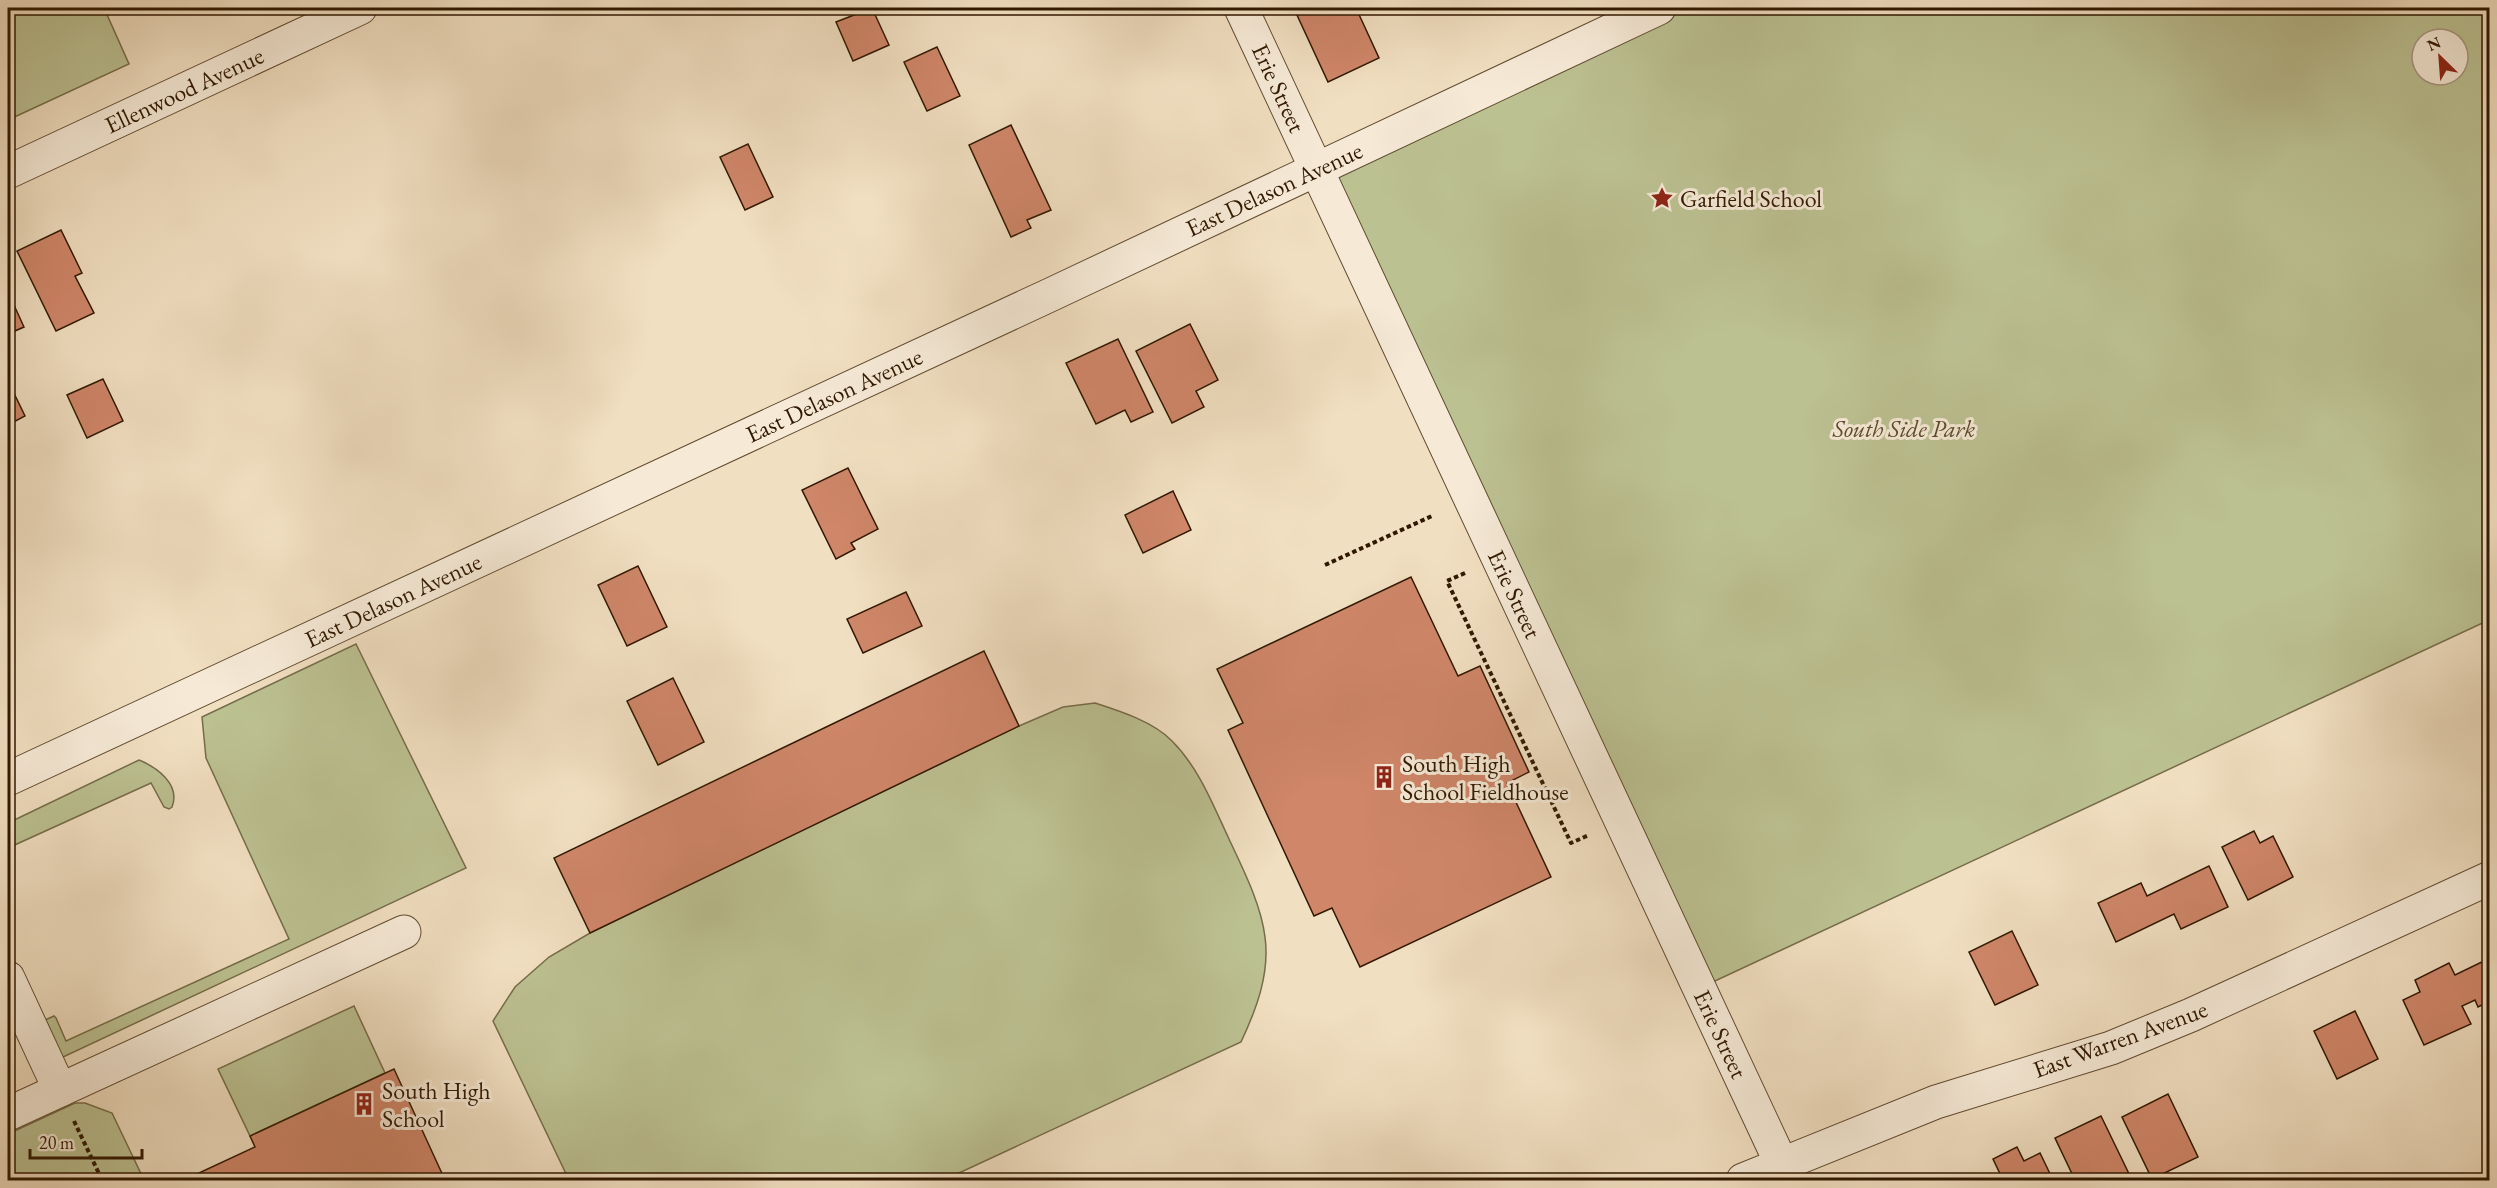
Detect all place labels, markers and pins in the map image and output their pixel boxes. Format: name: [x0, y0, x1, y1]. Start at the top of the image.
place label: Garfield School: [1680, 183, 1822, 214]
place icon: Garfield School: [1649, 185, 1675, 211]
place label: South High School Fieldhouse: [1402, 748, 1569, 807]
building icon: South High School Fieldhouse: [1371, 764, 1397, 790]
place label: South High School: [382, 1075, 491, 1134]
building icon: South High School: [351, 1091, 377, 1117]

